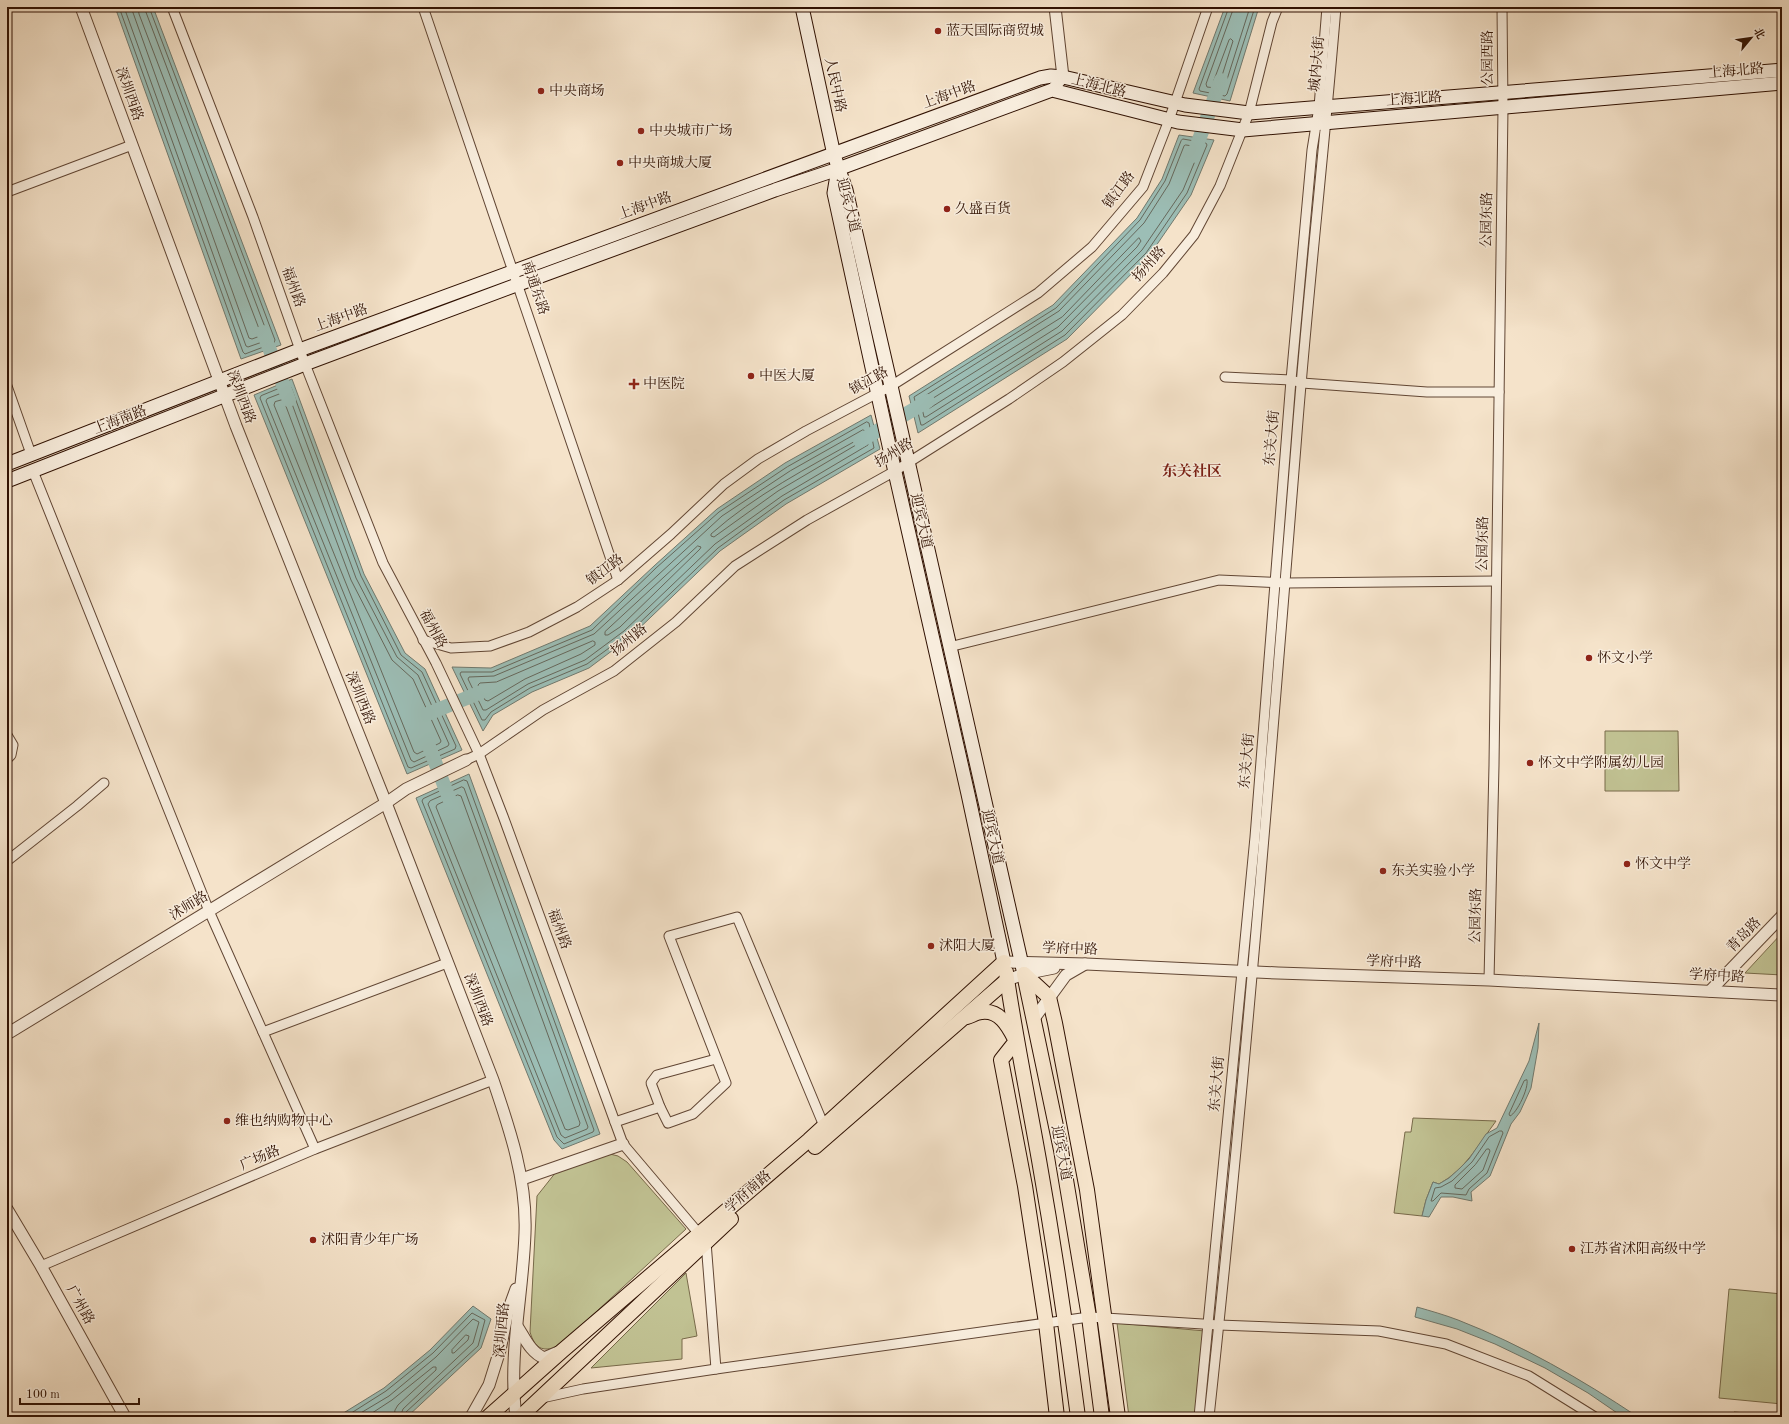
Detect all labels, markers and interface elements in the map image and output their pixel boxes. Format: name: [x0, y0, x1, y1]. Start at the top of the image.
north arrow: [1731, 18, 1771, 58]
place label: 蓝天国际商贸城: [946, 23, 1044, 38]
marker: 蓝天国际商贸城: [933, 26, 943, 36]
text: 北: [1751, 26, 1767, 41]
street label: 公园西路: [1480, 30, 1495, 86]
street label: 城内大街: [1307, 35, 1326, 93]
street label: 人民中路: [822, 56, 849, 114]
street label: 上海北路: [1707, 61, 1765, 80]
street label: 深圳西路: [113, 65, 146, 123]
street label: 上海北路: [1070, 71, 1128, 100]
street label: 上海中路: [920, 78, 978, 111]
place label: 中央商场: [549, 83, 605, 98]
marker: 中央商场: [536, 86, 546, 96]
street label: 上海北路: [1386, 89, 1442, 108]
place label: 中央城市广场: [649, 123, 733, 138]
marker: 中央城市广场: [636, 126, 646, 136]
place label: 中央商城大厦: [628, 155, 712, 170]
marker: 中央商城大厦: [615, 158, 625, 168]
street label: 镇江路: [1100, 168, 1137, 211]
street label: 迎宾大道: [834, 176, 863, 234]
street label: 上海中路: [616, 189, 674, 222]
street label: 公园东路: [1479, 192, 1494, 248]
place label: 久盛百货: [955, 200, 1011, 216]
marker: 久盛百货: [942, 204, 952, 214]
street label: 扬州路: [1129, 243, 1168, 284]
street label: 南通东路: [519, 259, 552, 317]
street label: 福州路: [279, 265, 308, 309]
street label: 上海中路: [312, 301, 370, 334]
street label: 镇江路: [847, 364, 891, 397]
street label: 深圳西路: [224, 368, 259, 426]
place label: 中医大厦: [759, 368, 815, 383]
marker: 中医大厦: [746, 371, 756, 381]
place label: 中医院: [643, 376, 685, 391]
marker: 中医院: [628, 378, 640, 390]
street label: 上海南路: [91, 402, 149, 437]
street label: 东关大街: [1262, 409, 1281, 467]
street label: 扬州路: [872, 435, 916, 470]
district label: 东关社区: [1162, 463, 1222, 480]
street label: 迎宾大道: [908, 492, 935, 550]
street label: 公园东路: [1475, 516, 1490, 572]
street label: 镇江路: [583, 551, 626, 588]
street label: 福州路: [417, 607, 450, 651]
street label: 扬州路: [608, 621, 650, 659]
place label: 怀文小学: [1597, 650, 1653, 665]
marker: 怀文小学: [1584, 653, 1594, 663]
street label: 深圳西路: [343, 669, 378, 727]
street label: 东关大街: [1237, 732, 1256, 790]
place label: 怀文中学附属幼儿园: [1538, 755, 1664, 770]
marker: 怀文中学附属幼儿园: [1525, 758, 1535, 768]
street label: 迎宾大道: [979, 808, 1006, 866]
place label: 怀文中学: [1635, 856, 1691, 871]
marker: 怀文中学: [1622, 859, 1632, 869]
place label: 东关实验小学: [1391, 863, 1475, 878]
marker: 东关实验小学: [1378, 866, 1388, 876]
street label: 沭师路: [167, 888, 211, 923]
street label: 公园东路: [1468, 888, 1483, 944]
street label: 福州路: [545, 907, 574, 951]
street label: 青岛路: [1724, 914, 1764, 955]
place label: 沭阳大厦: [939, 938, 995, 953]
street label: 学府中路: [1042, 940, 1098, 957]
marker: 沭阳大厦: [926, 941, 936, 951]
street label: 学府中路: [1366, 953, 1422, 970]
street label: 学府中路: [1689, 967, 1745, 984]
street label: 深圳西路: [461, 971, 496, 1029]
street label: 东关大街: [1207, 1055, 1226, 1113]
place label: 维也纳购物中心: [235, 1113, 333, 1128]
marker: 维也纳购物中心: [222, 1116, 232, 1126]
street label: 迎宾大道: [1049, 1124, 1074, 1182]
street label: 广场路: [238, 1142, 282, 1173]
street label: 学府南路: [722, 1168, 774, 1216]
place label: 沭阳青少年广场: [321, 1232, 419, 1247]
marker: 沭阳青少年广场: [308, 1235, 318, 1245]
place label: 江苏省沭阳高级中学: [1580, 1241, 1706, 1256]
marker: 江苏省沭阳高级中学: [1567, 1244, 1577, 1254]
street label: 广州路: [64, 1283, 97, 1327]
street label: 深圳西路: [492, 1301, 511, 1359]
scale bar: [20, 1380, 139, 1406]
text: 100 m: [26, 1389, 60, 1401]

